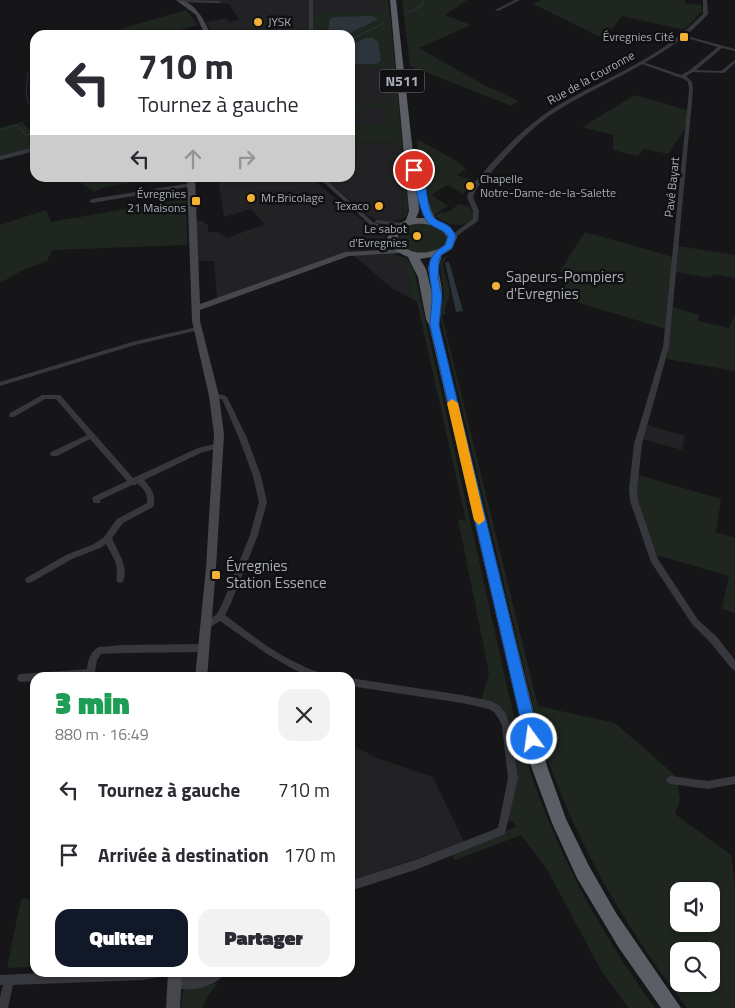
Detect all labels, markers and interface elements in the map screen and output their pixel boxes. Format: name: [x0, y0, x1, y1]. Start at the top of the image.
place label: JYSK: [268, 12, 291, 31]
marker: JYSK: [252, 16, 264, 28]
place label: Évregnies Cité: [603, 27, 674, 46]
marker: Évregnies Cité: [678, 31, 690, 43]
text: 710 m: [138, 39, 234, 93]
street label: Rue de la Couronne: [544, 46, 638, 109]
icon: left: [55, 50, 120, 115]
road number: N511: [380, 70, 424, 92]
text: Tournez à gauche: [138, 87, 299, 121]
icon: left: [126, 145, 154, 173]
icon: ahead: [179, 145, 207, 173]
icon: right: [232, 145, 260, 173]
pin: [393, 149, 435, 191]
street label: Pavé Bayart: [659, 155, 684, 218]
icon: arrive: [400, 156, 428, 184]
place label: Chapelle Notre-Dame-de-la-Salette: [480, 169, 616, 202]
marker: Chapelle Notre-Dame-de-la-Salette: [464, 180, 476, 192]
place label: Évregnies 21 Maisons: [127, 184, 186, 217]
place label: Mr.Bricolage: [261, 188, 324, 207]
marker: Mr.Bricolage: [245, 192, 257, 204]
marker: Évregnies 21 Maisons: [190, 195, 202, 207]
place label: Texaco: [335, 196, 369, 215]
marker: Texaco: [373, 200, 385, 212]
place label: Le sabot d'Evregnies: [349, 219, 408, 252]
marker: Le sabot d'Evregnies: [411, 230, 423, 242]
place label: Sapeurs-Pompiers d'Evregnies: [506, 265, 624, 305]
marker: Sapeurs-Pompiers d'Evregnies: [490, 280, 502, 292]
place label: Évregnies Station Essence: [226, 554, 327, 594]
marker: Évregnies Station Essence: [210, 569, 222, 581]
text: 3 min: [55, 680, 130, 726]
button: close: [278, 689, 330, 741]
position arrow: [505, 712, 557, 764]
text: 880 m · 16:49: [55, 722, 149, 746]
text: Tournez à gauche: [98, 775, 240, 804]
text: 710 m: [278, 775, 330, 804]
icon: left: [55, 776, 83, 804]
text: Arrivée à destination: [98, 840, 269, 869]
text: 170 m: [284, 840, 336, 869]
icon: arrive: [55, 841, 83, 869]
map controls: [670, 882, 720, 992]
button: sound: [670, 882, 720, 932]
button: Quitter: [55, 909, 188, 967]
button: Partager: [198, 909, 330, 967]
button: search: [670, 942, 720, 992]

